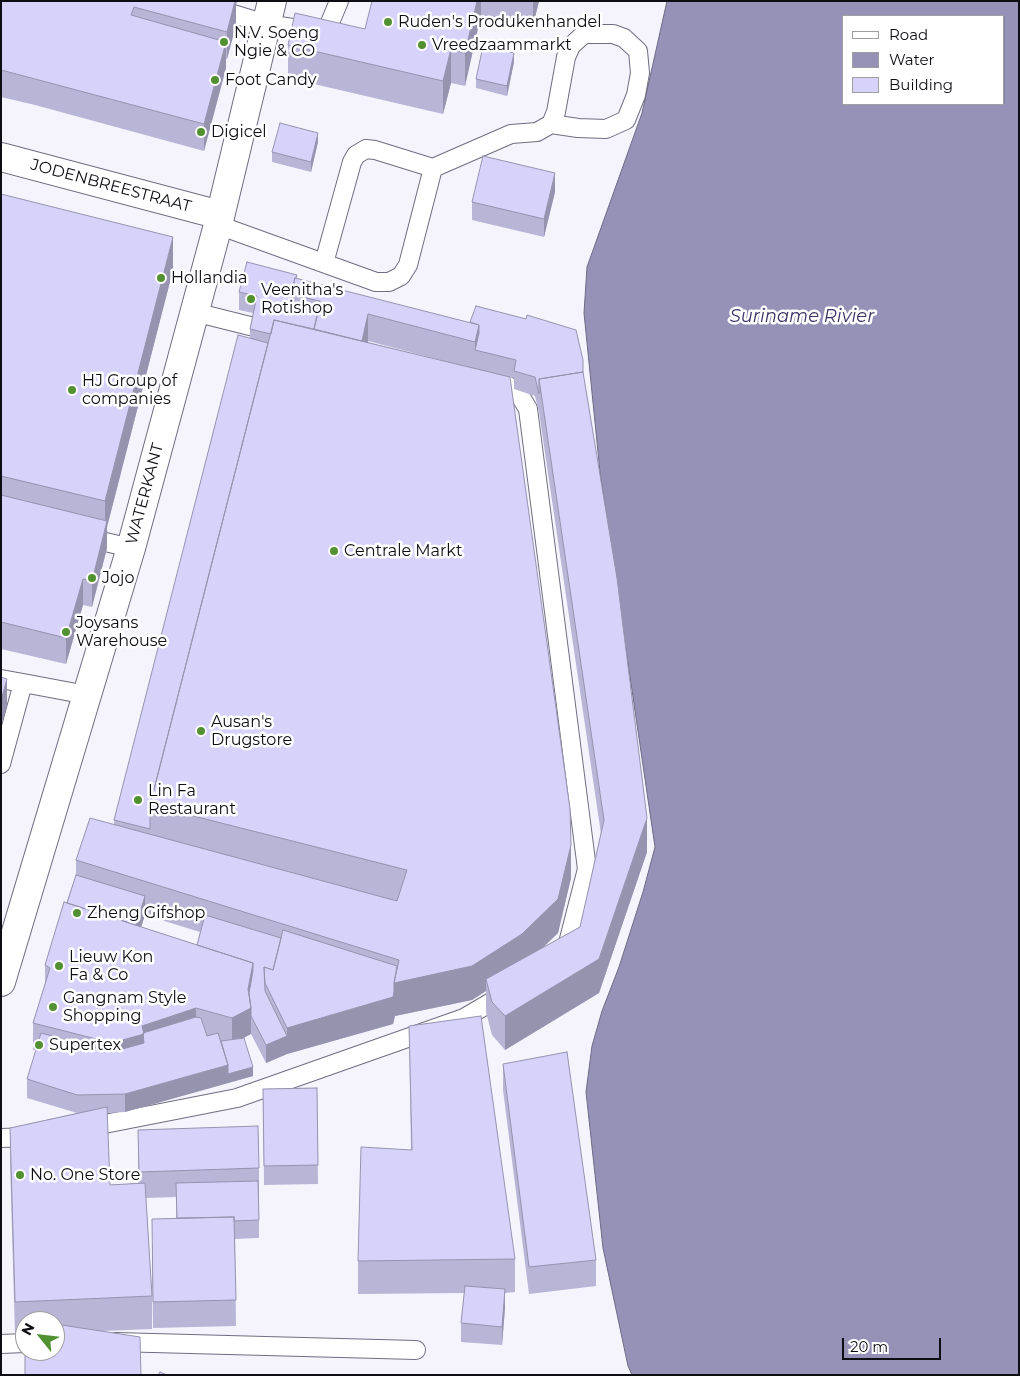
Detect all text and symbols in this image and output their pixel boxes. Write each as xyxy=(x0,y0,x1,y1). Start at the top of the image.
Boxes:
place label: Ruden's Produkenhandel xyxy=(398,12,601,32)
legend xyxy=(842,15,1005,105)
marker: Ruden's Produkenhandel xyxy=(382,16,394,28)
place label: N.V. Soeng Ngie & CO xyxy=(234,23,319,61)
text: Road xyxy=(889,25,928,44)
place label: Vreedzaammarkt xyxy=(432,35,572,55)
marker: N.V. Soeng Ngie & CO xyxy=(218,36,230,48)
marker: Vreedzaammarkt xyxy=(416,39,428,51)
text: Water xyxy=(889,50,935,69)
place label: Foot Candy xyxy=(225,70,317,90)
marker: Foot Candy xyxy=(209,74,221,86)
text: Building xyxy=(889,75,953,94)
place label: Digicel xyxy=(211,122,267,142)
marker: Digicel xyxy=(195,126,207,138)
street label: JODENBREESTRAAT xyxy=(29,155,193,217)
place label: Hollandia xyxy=(171,268,247,288)
marker: Hollandia xyxy=(155,272,167,284)
place label: Veenitha's Rotishop xyxy=(261,280,343,318)
marker: Veenitha's Rotishop xyxy=(245,293,257,305)
water label: Suriname Rivier xyxy=(730,306,874,328)
place label: HJ Group of companies xyxy=(82,371,177,409)
marker: HJ Group of companies xyxy=(66,384,78,396)
street label: WATERKANT xyxy=(122,441,168,547)
place label: Centrale Markt xyxy=(344,541,462,561)
marker: Centrale Markt xyxy=(328,545,340,557)
place label: Jojo xyxy=(102,568,134,588)
marker: Jojo xyxy=(86,572,98,584)
place label: Joysans Warehouse xyxy=(76,613,167,651)
marker: Joysans Warehouse xyxy=(60,626,72,638)
place label: Ausan's Drugstore xyxy=(211,712,292,750)
marker: Ausan's Drugstore xyxy=(195,725,207,737)
place label: Lin Fa Restaurant xyxy=(148,781,236,819)
marker: Lin Fa Restaurant xyxy=(132,794,144,806)
place label: Zheng Gifshop xyxy=(87,903,205,923)
marker: Zheng Gifshop xyxy=(71,907,83,919)
place label: Lieuw Kon Fa & Co xyxy=(69,947,153,985)
marker: Lieuw Kon Fa & Co xyxy=(53,960,65,972)
place label: Gangnam Style Shopping xyxy=(63,988,186,1026)
marker: Gangnam Style Shopping xyxy=(47,1001,59,1013)
place label: Supertex xyxy=(49,1035,121,1055)
marker: Supertex xyxy=(33,1039,45,1051)
place label: No. One Store xyxy=(30,1165,140,1185)
marker: No. One Store xyxy=(14,1169,26,1181)
north arrow xyxy=(15,1311,65,1361)
text: N xyxy=(17,1320,38,1339)
scale bar xyxy=(845,1328,944,1360)
text: 20 m xyxy=(850,1337,888,1356)

